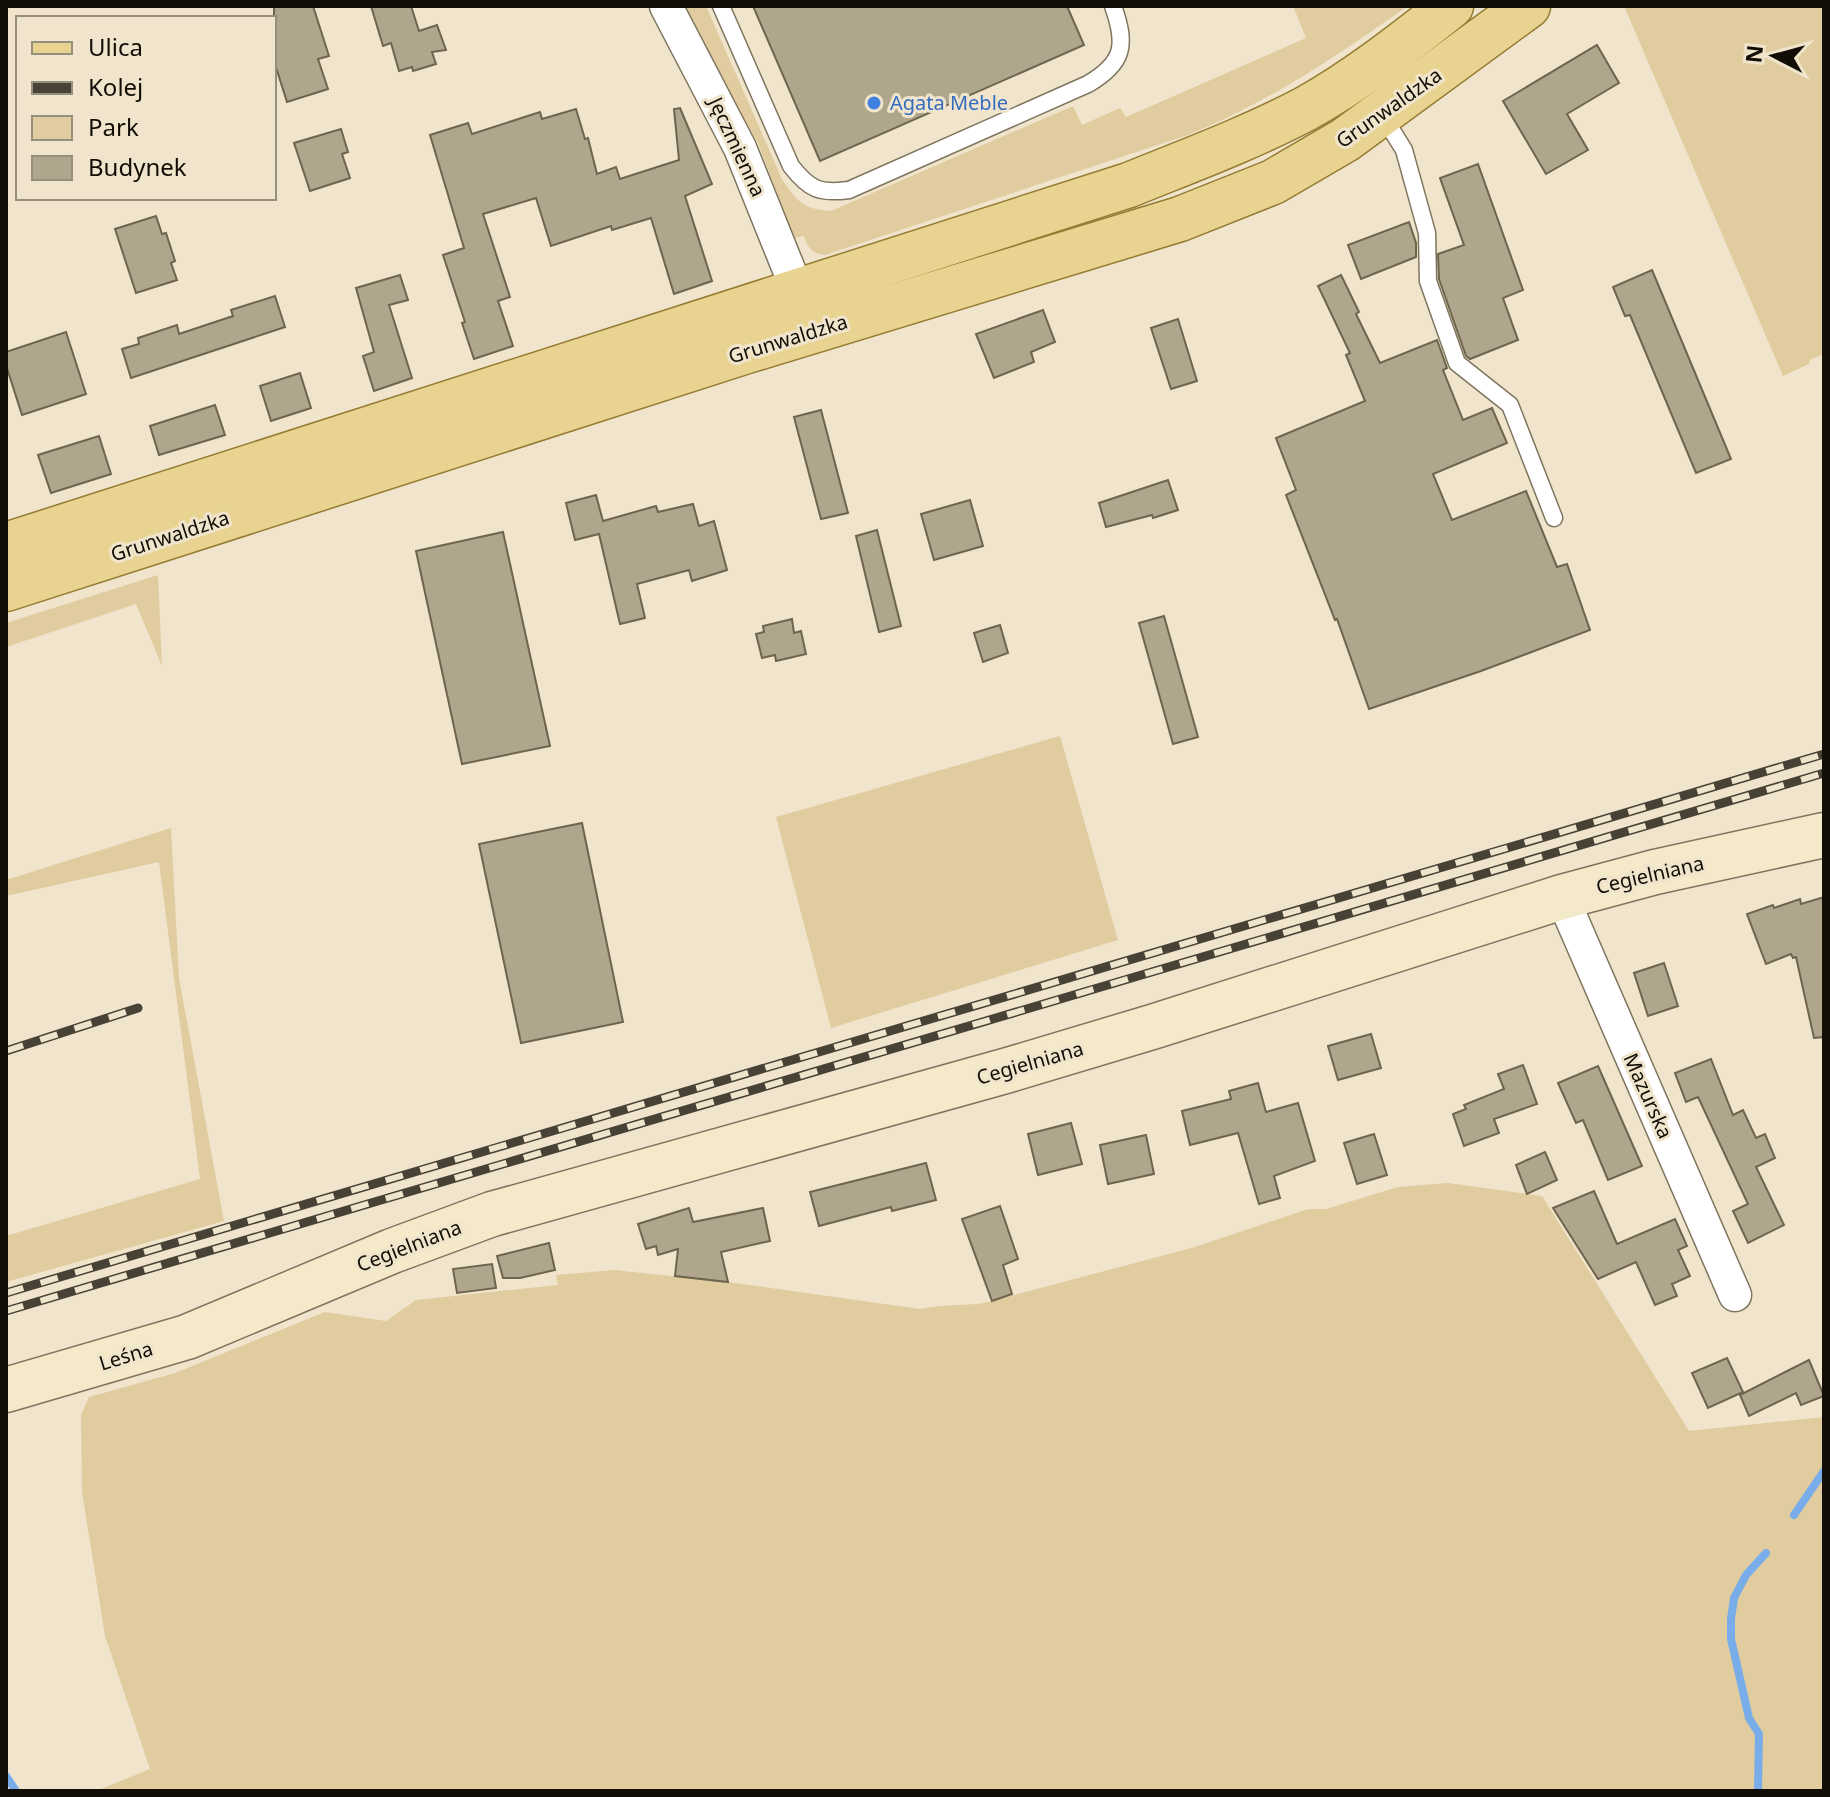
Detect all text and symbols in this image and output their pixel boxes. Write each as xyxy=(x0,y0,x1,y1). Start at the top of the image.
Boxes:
legend xyxy=(16,16,276,200)
north arrow xyxy=(1734,16,1814,96)
text: Ulica xyxy=(88,30,143,63)
text: N xyxy=(1737,43,1769,64)
street label: Grunwaldzka xyxy=(1330,61,1447,154)
text: Kolej xyxy=(88,70,143,103)
place label: Agata Meble xyxy=(890,89,1008,116)
street label: Jęczmienna xyxy=(702,91,772,201)
marker: Agata Meble xyxy=(865,94,883,112)
text: Park xyxy=(88,110,139,143)
text: Budynek xyxy=(88,150,187,183)
street label: Grunwaldzka xyxy=(725,308,851,369)
street label: Grunwaldzka xyxy=(107,504,233,567)
street label: Cegielniana xyxy=(1593,849,1707,900)
street label: Cegielniana xyxy=(973,1034,1087,1091)
street label: Mazurska xyxy=(1618,1049,1679,1143)
street label: Cegielniana xyxy=(353,1213,465,1278)
street label: Leśna xyxy=(96,1335,156,1376)

